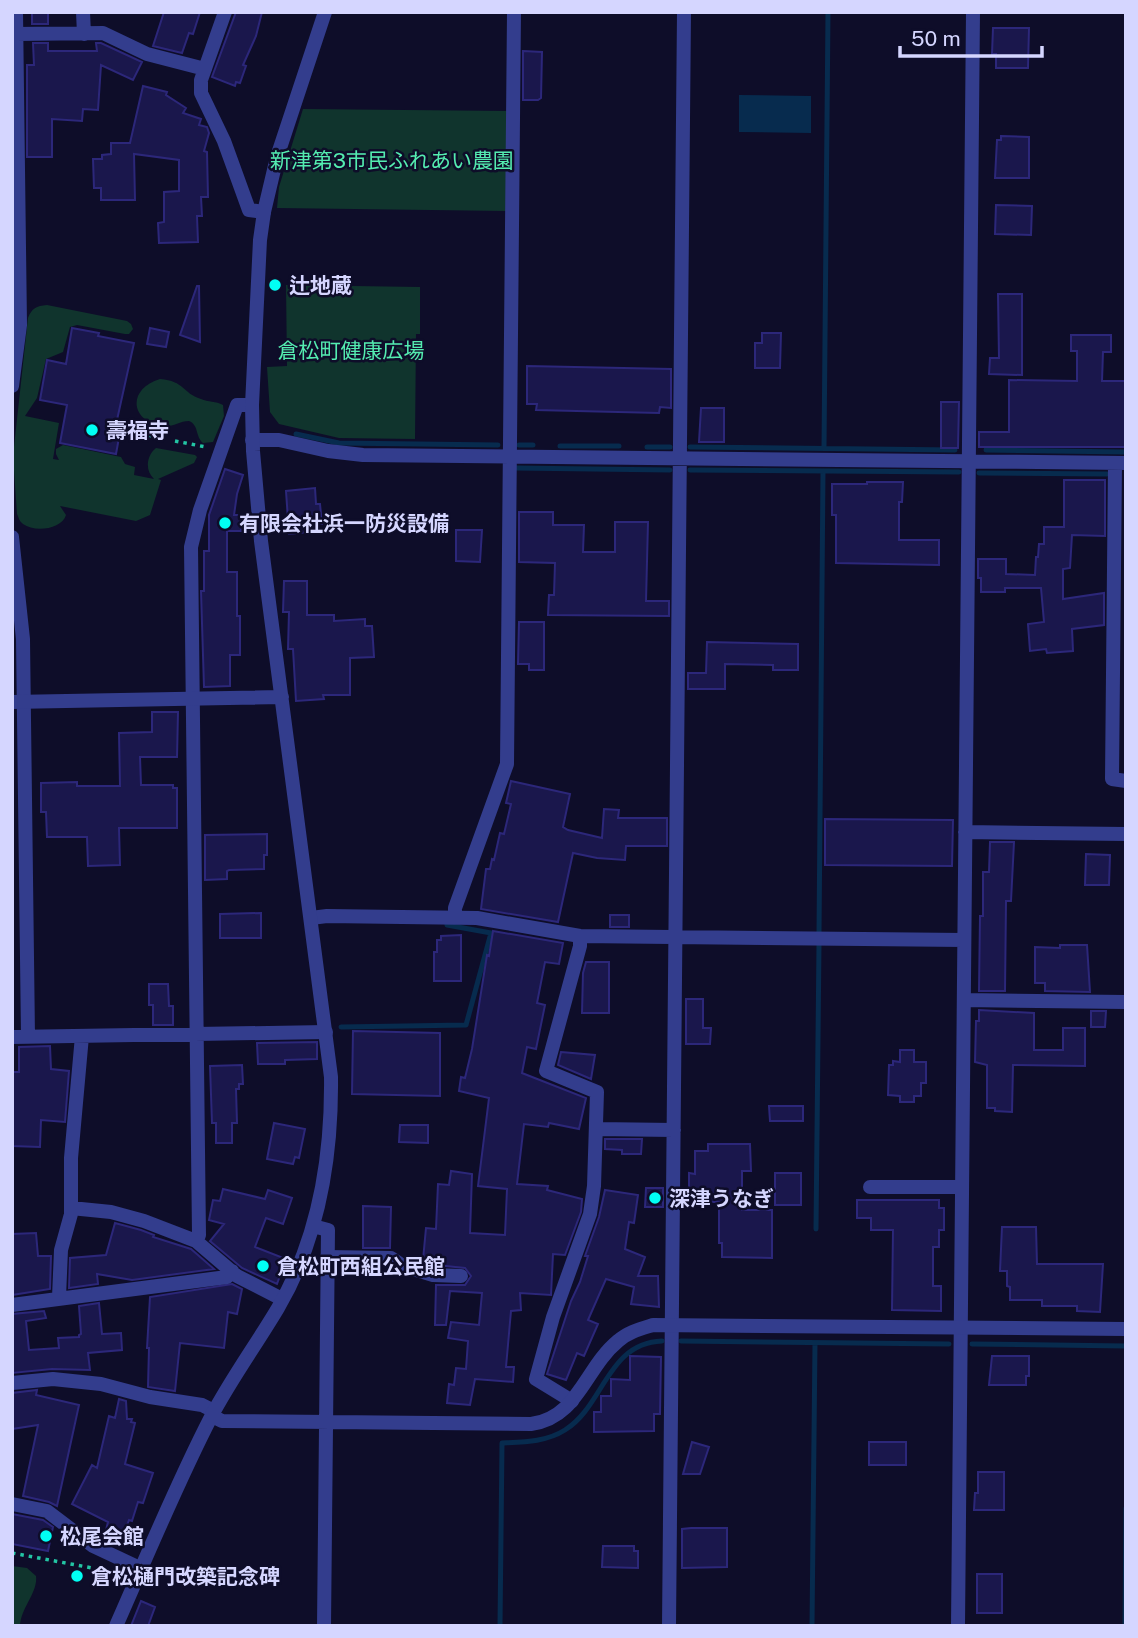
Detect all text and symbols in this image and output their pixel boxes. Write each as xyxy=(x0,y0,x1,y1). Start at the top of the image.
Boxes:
scale bar xyxy=(900,14,1042,58)
text: 50 m xyxy=(911,26,961,51)
park label: 新津第3市民ふれあい農園 xyxy=(270,148,514,173)
place label: 辻地蔵 xyxy=(289,273,352,298)
marker: 辻地蔵 xyxy=(267,277,283,293)
park label: 倉松町健康広場 xyxy=(278,338,425,363)
place label: 壽福寺 xyxy=(106,418,169,443)
marker: 壽福寺 xyxy=(84,422,100,438)
place label: 有限会社浜一防災設備 xyxy=(239,511,449,536)
marker: 有限会社浜一防災設備 xyxy=(217,515,233,531)
place label: 深津うなぎ xyxy=(669,1186,774,1211)
marker: 深津うなぎ xyxy=(647,1190,663,1206)
place label: 倉松町西組公民館 xyxy=(277,1254,445,1279)
marker: 倉松町西組公民館 xyxy=(255,1258,271,1274)
place label: 松尾会館 xyxy=(60,1524,144,1549)
marker: 松尾会館 xyxy=(38,1528,54,1544)
place label: 倉松樋門改築記念碑 xyxy=(91,1564,280,1589)
marker: 倉松樋門改築記念碑 xyxy=(69,1568,85,1584)

